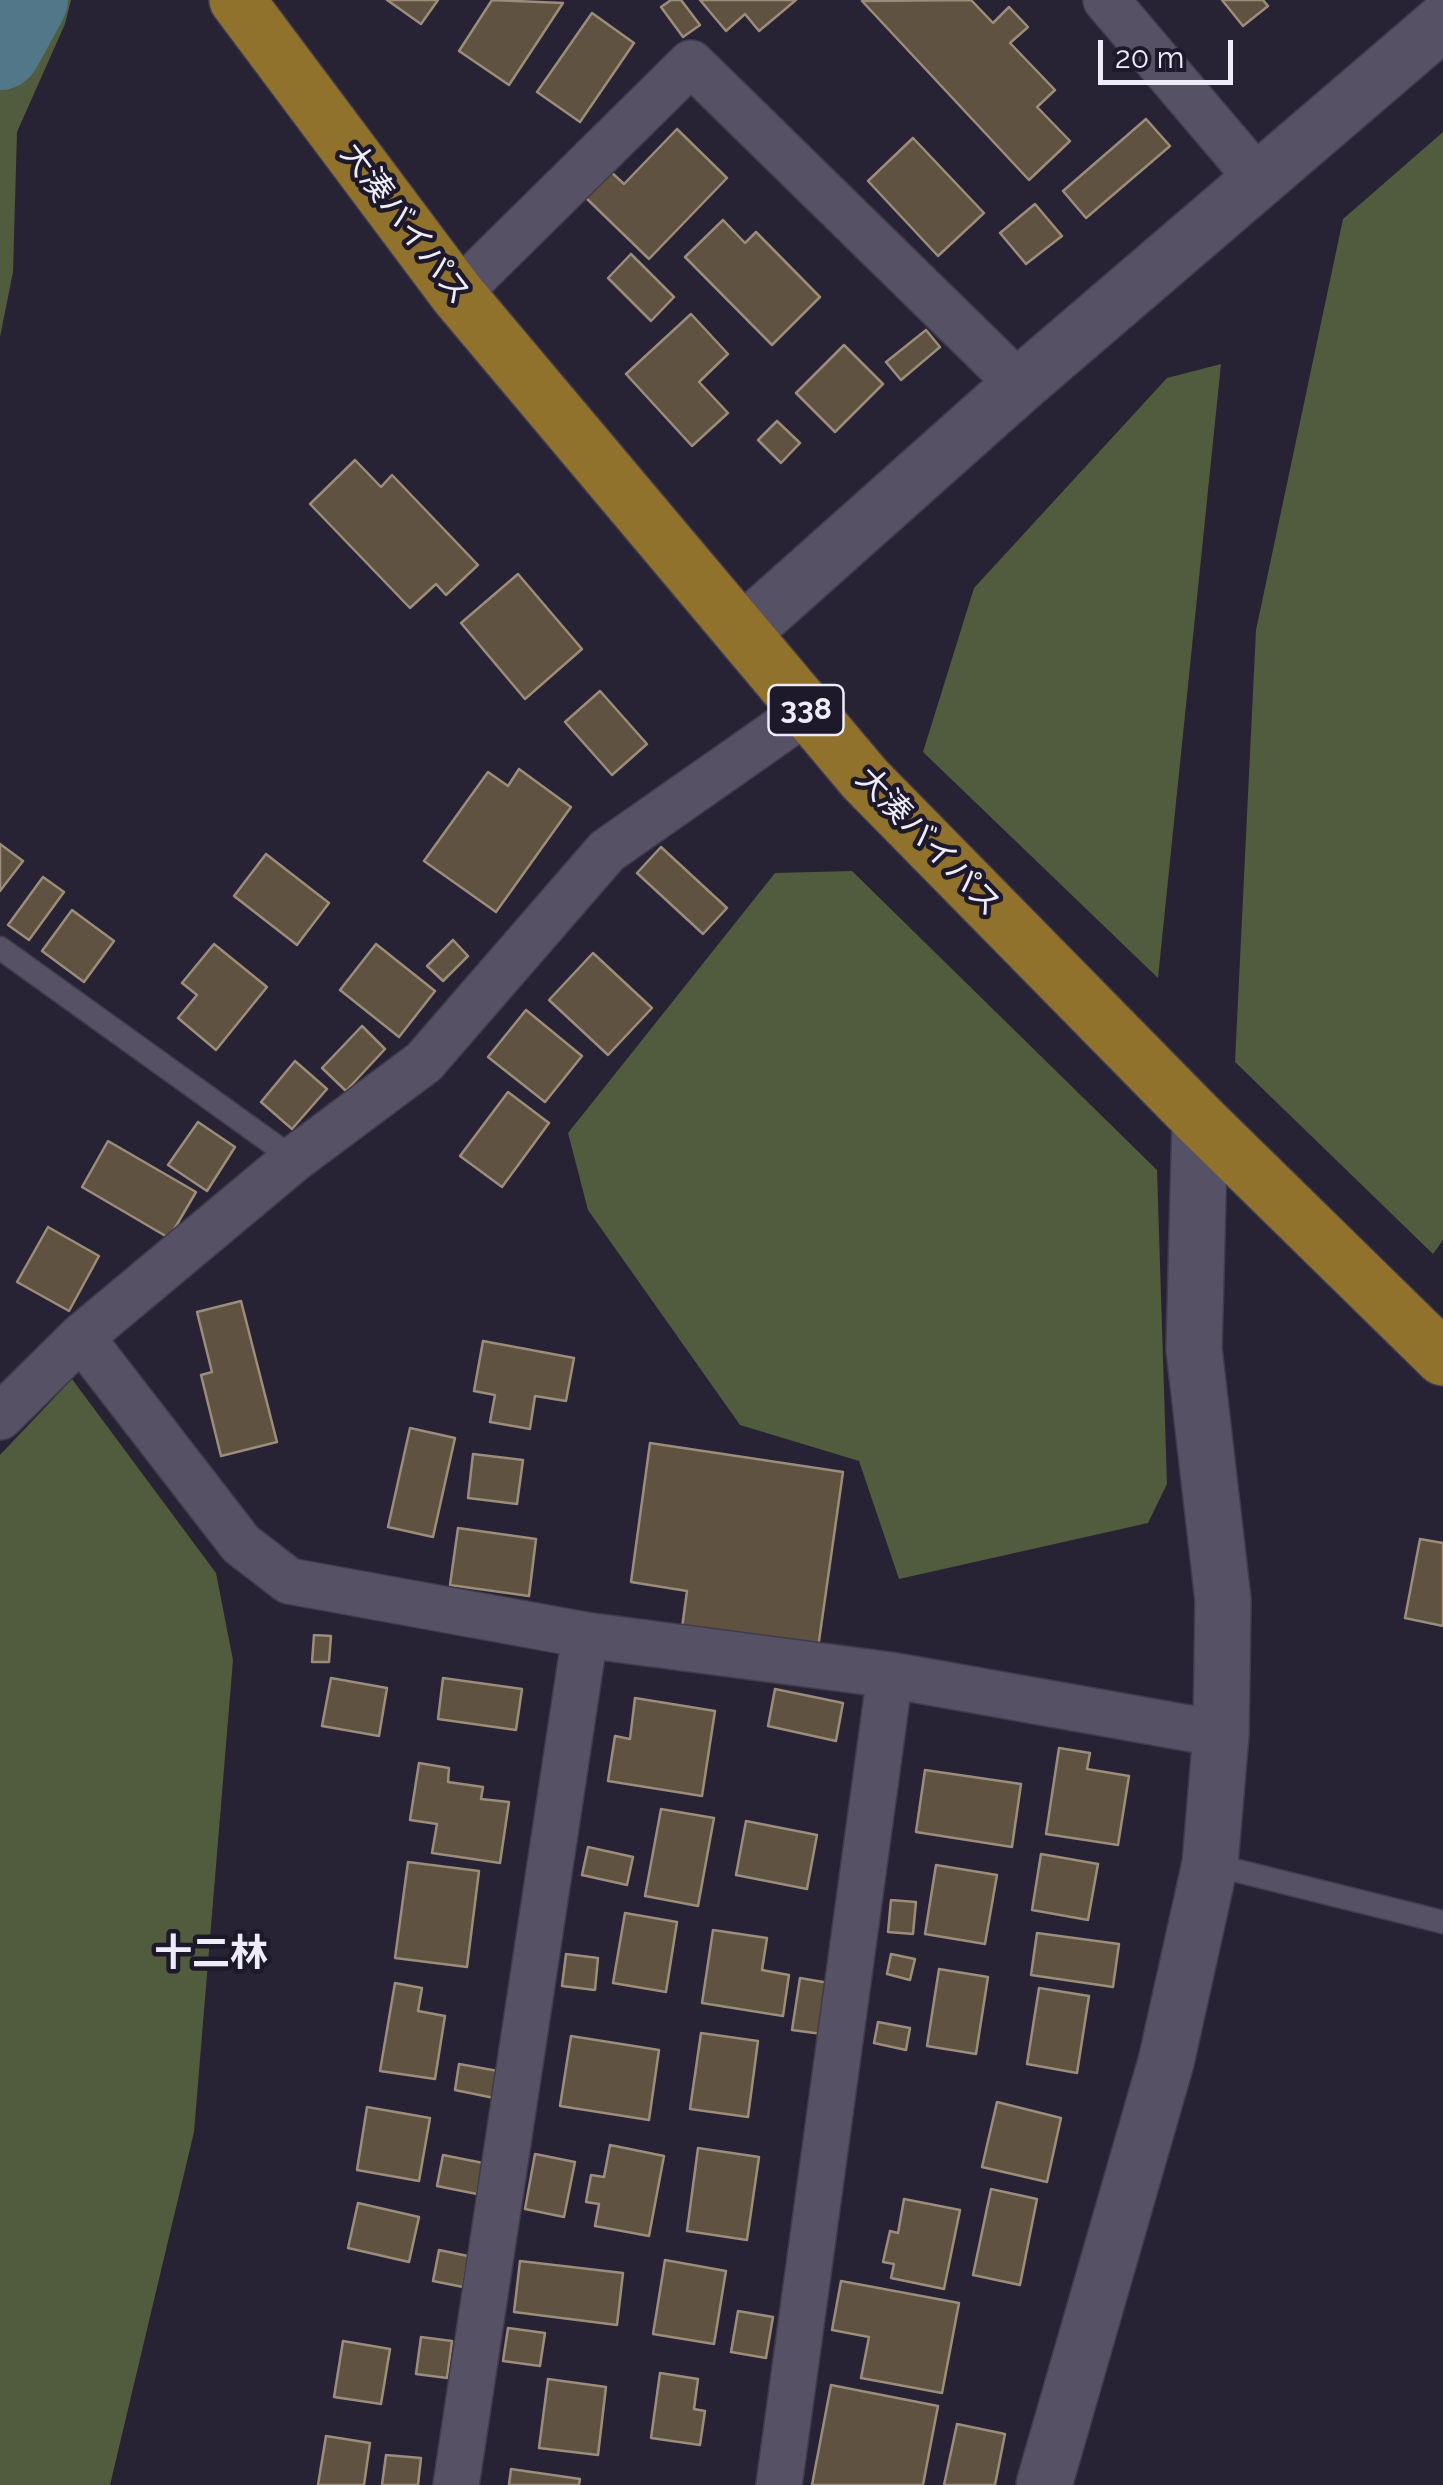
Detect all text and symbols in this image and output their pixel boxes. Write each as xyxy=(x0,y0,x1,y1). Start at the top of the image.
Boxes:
scale bar xyxy=(1103,20,1238,82)
text: 20 m xyxy=(1115,40,1184,75)
street label: 大湊バイパス xyxy=(332,136,478,312)
road number: 338 xyxy=(768,685,844,735)
street label: 大湊バイパス xyxy=(848,760,1008,924)
district label: 十二林 xyxy=(154,1932,268,1978)

